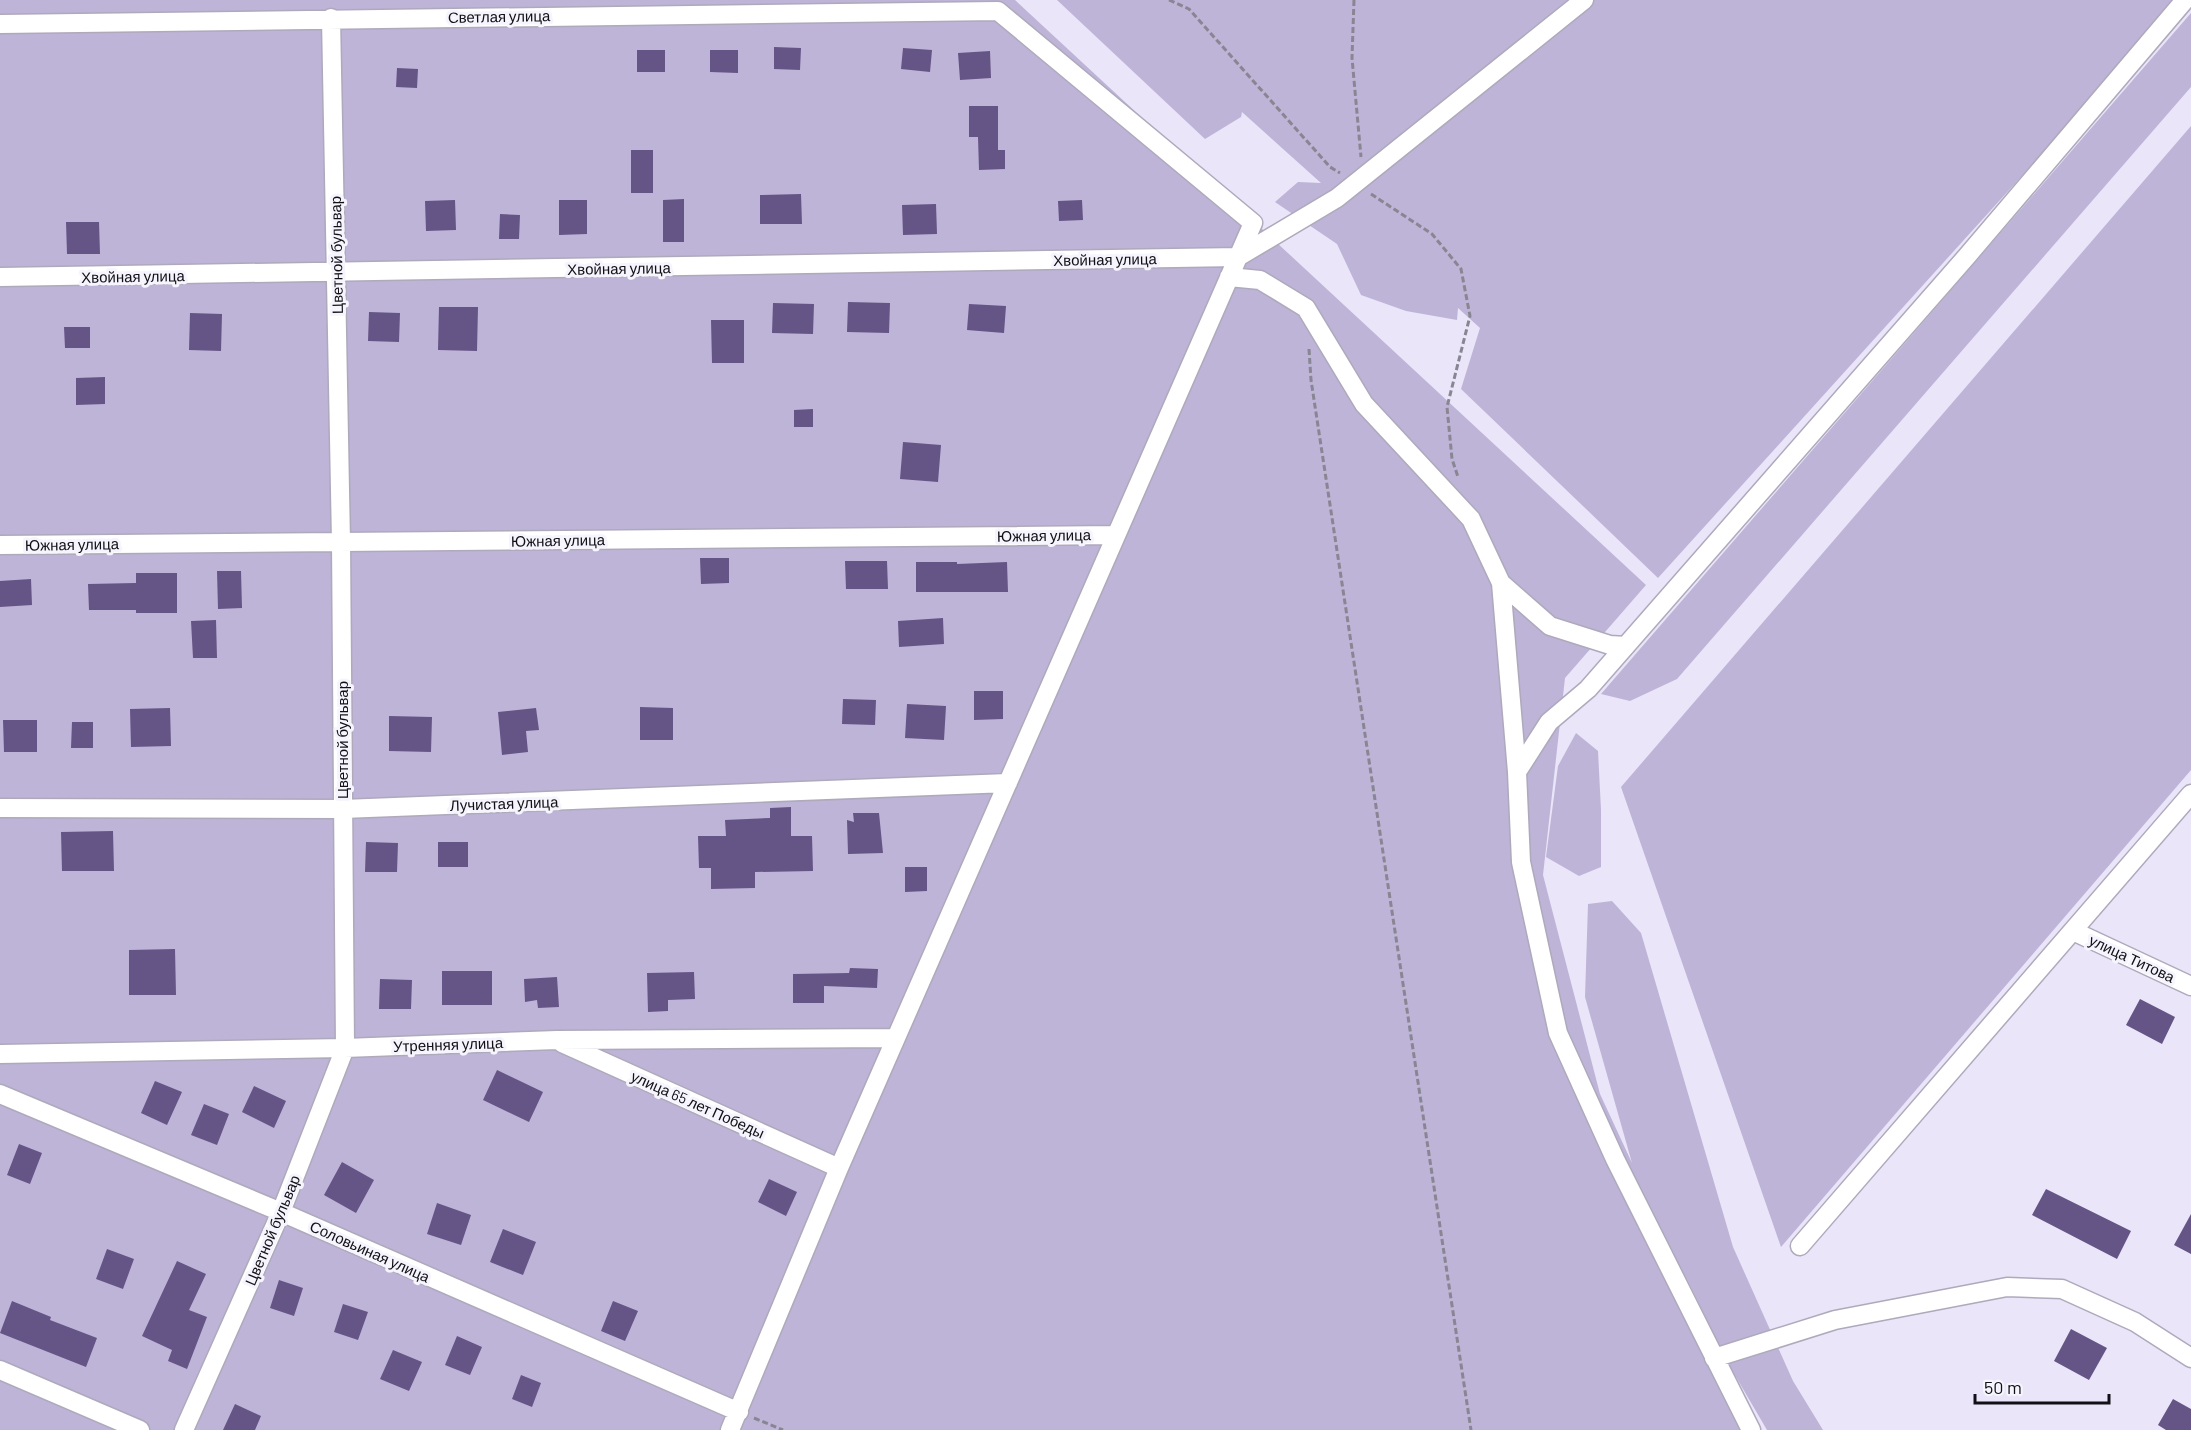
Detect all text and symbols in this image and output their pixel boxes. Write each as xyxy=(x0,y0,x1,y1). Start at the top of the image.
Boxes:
street label: Светлая улица xyxy=(448,6,551,26)
street label: Цветной бульвар xyxy=(326,196,346,314)
street label: Хвойная улица xyxy=(1053,249,1158,269)
street label: Хвойная улица xyxy=(567,258,672,278)
street label: Хвойная улица xyxy=(81,266,186,286)
street label: Южная улица xyxy=(997,525,1092,545)
street label: Южная улица xyxy=(511,530,606,550)
street label: Южная улица xyxy=(25,534,120,554)
street label: Цветной бульвар xyxy=(333,681,351,799)
street label: Лучистая улица xyxy=(449,792,559,814)
street label: улица Титова xyxy=(2086,930,2178,986)
street label: Утренняя улица xyxy=(393,1033,504,1055)
street label: улица 65 лет Победы xyxy=(628,1066,768,1142)
street label: Цветной бульвар xyxy=(241,1172,303,1288)
street label: Соловьиная улица xyxy=(307,1216,433,1286)
scale bar xyxy=(1975,1367,2108,1405)
text: 50 m xyxy=(1984,1376,2022,1398)

